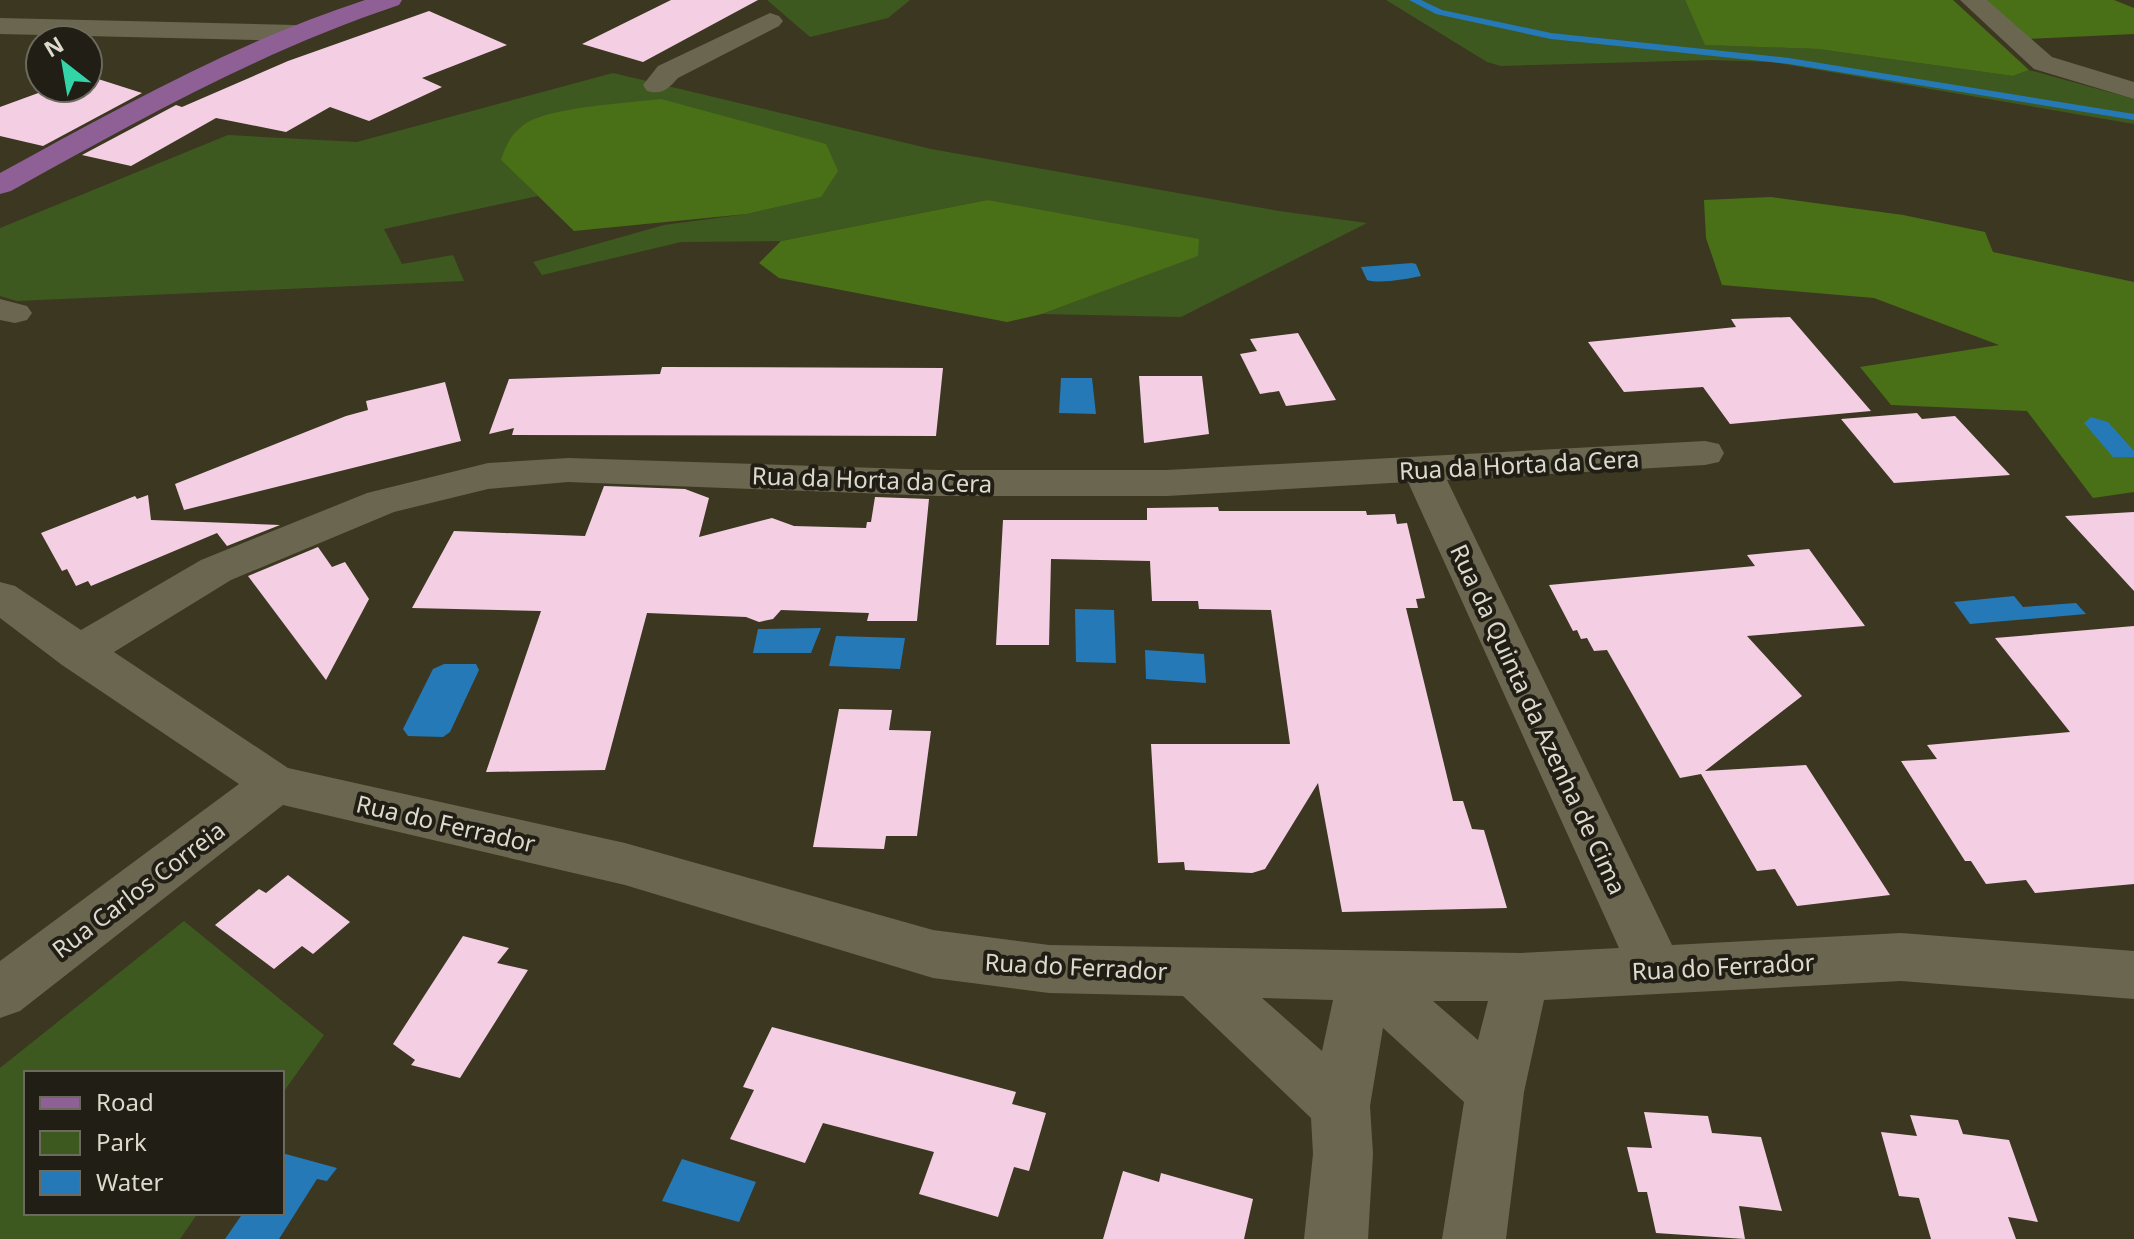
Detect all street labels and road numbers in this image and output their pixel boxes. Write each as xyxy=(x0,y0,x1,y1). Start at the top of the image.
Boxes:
street label: Rua da Horta da Cera xyxy=(1398,441,1640,487)
street label: Rua da Horta da Cera xyxy=(751,458,993,500)
street label: Rua da Quinta da Azenha de Cima xyxy=(1443,539,1635,899)
street label: Rua do Ferrador xyxy=(353,786,539,860)
street label: Rua Carlos Correia xyxy=(45,813,231,965)
street label: Rua do Ferrador xyxy=(984,945,1168,987)
street label: Rua do Ferrador xyxy=(1631,945,1815,987)

